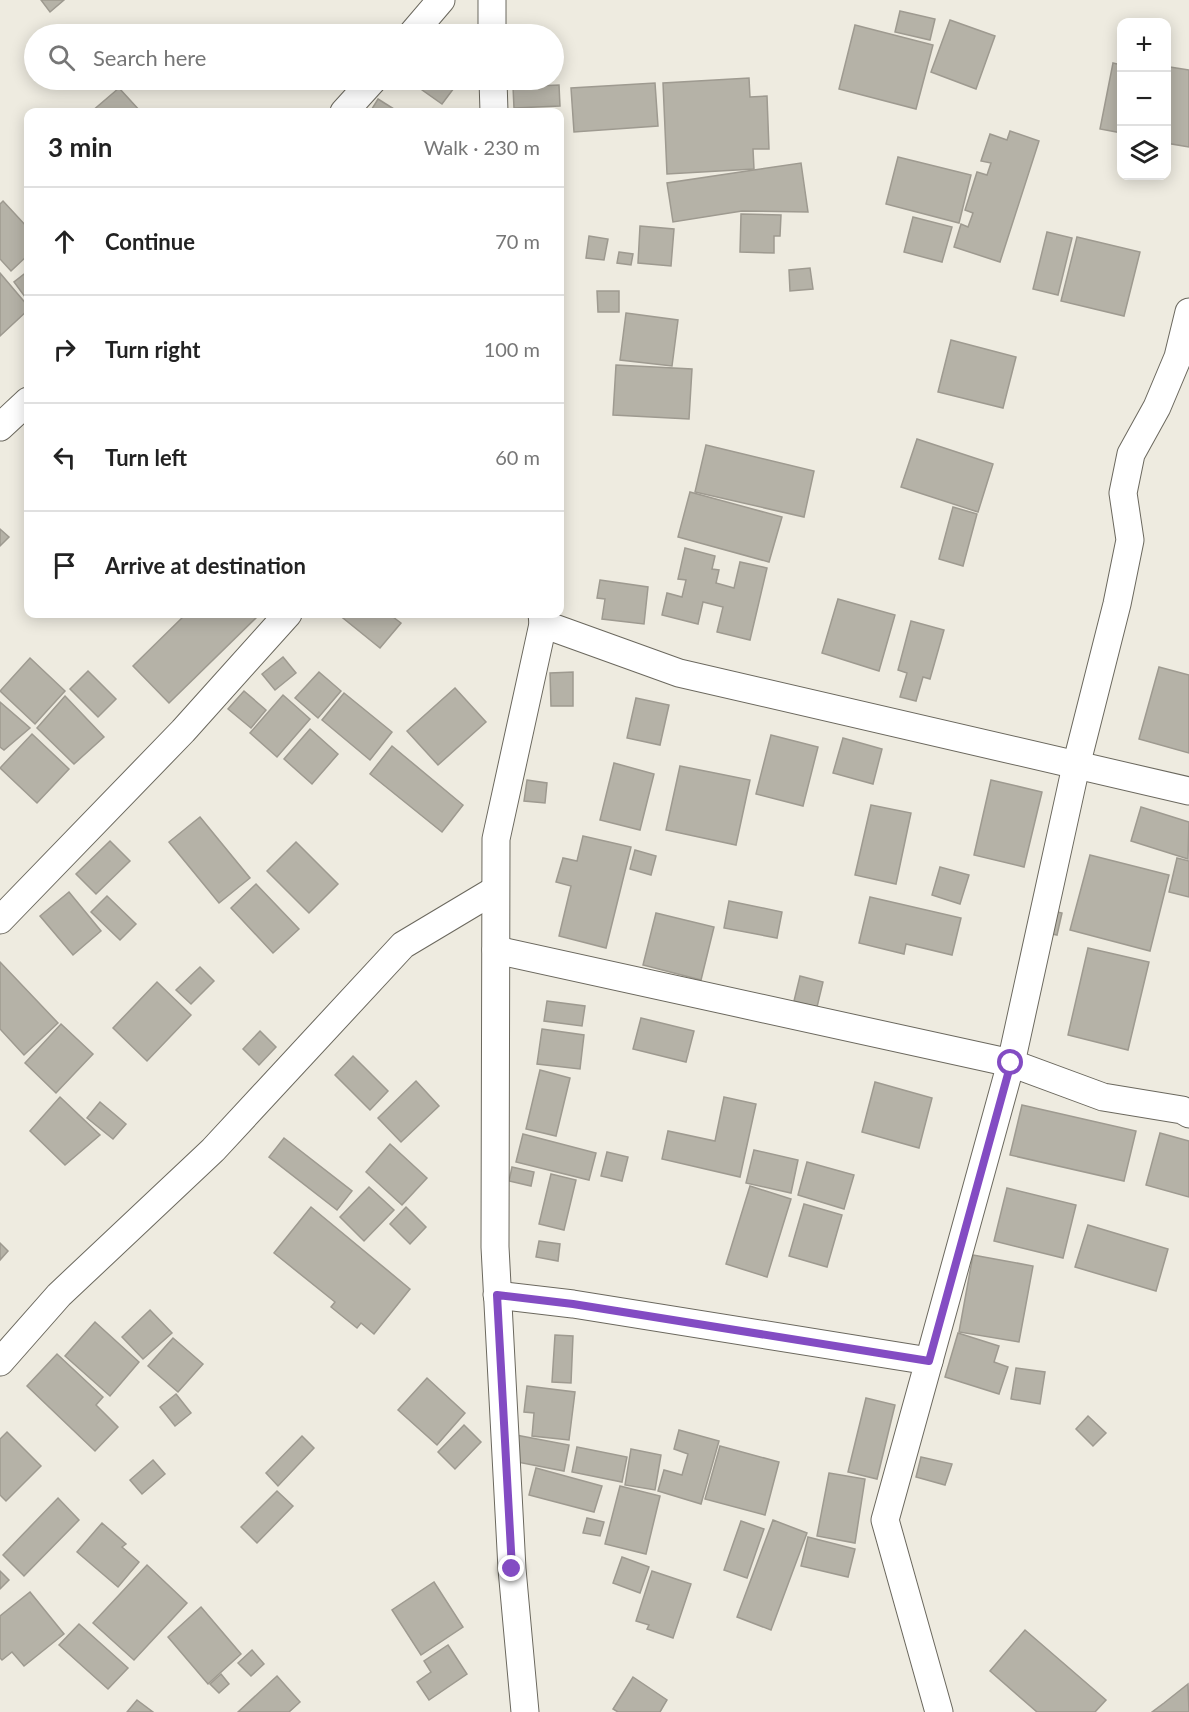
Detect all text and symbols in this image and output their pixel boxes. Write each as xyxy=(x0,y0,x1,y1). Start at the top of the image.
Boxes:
map controls xyxy=(1117,18,1171,180)
button: + xyxy=(1117,18,1171,72)
search box xyxy=(24,24,564,90)
icon: search xyxy=(45,41,78,74)
text: Search here xyxy=(93,44,206,71)
button: − xyxy=(1117,72,1171,126)
button: layers xyxy=(1117,126,1171,180)
text: 3 min xyxy=(48,131,112,163)
text: Walk · 230 m xyxy=(424,135,540,159)
icon: ahead xyxy=(48,225,81,258)
text: Continue xyxy=(105,228,195,255)
text: 70 m xyxy=(495,229,540,253)
icon: right xyxy=(48,333,81,366)
text: Turn right xyxy=(105,336,200,363)
text: 100 m xyxy=(484,337,540,361)
icon: left xyxy=(48,441,81,474)
text: Turn left xyxy=(105,444,187,471)
text: 60 m xyxy=(495,445,540,469)
icon: arrive xyxy=(48,549,81,582)
text: Arrive at destination xyxy=(105,552,306,579)
route start xyxy=(997,1049,1023,1075)
route end xyxy=(498,1555,524,1581)

